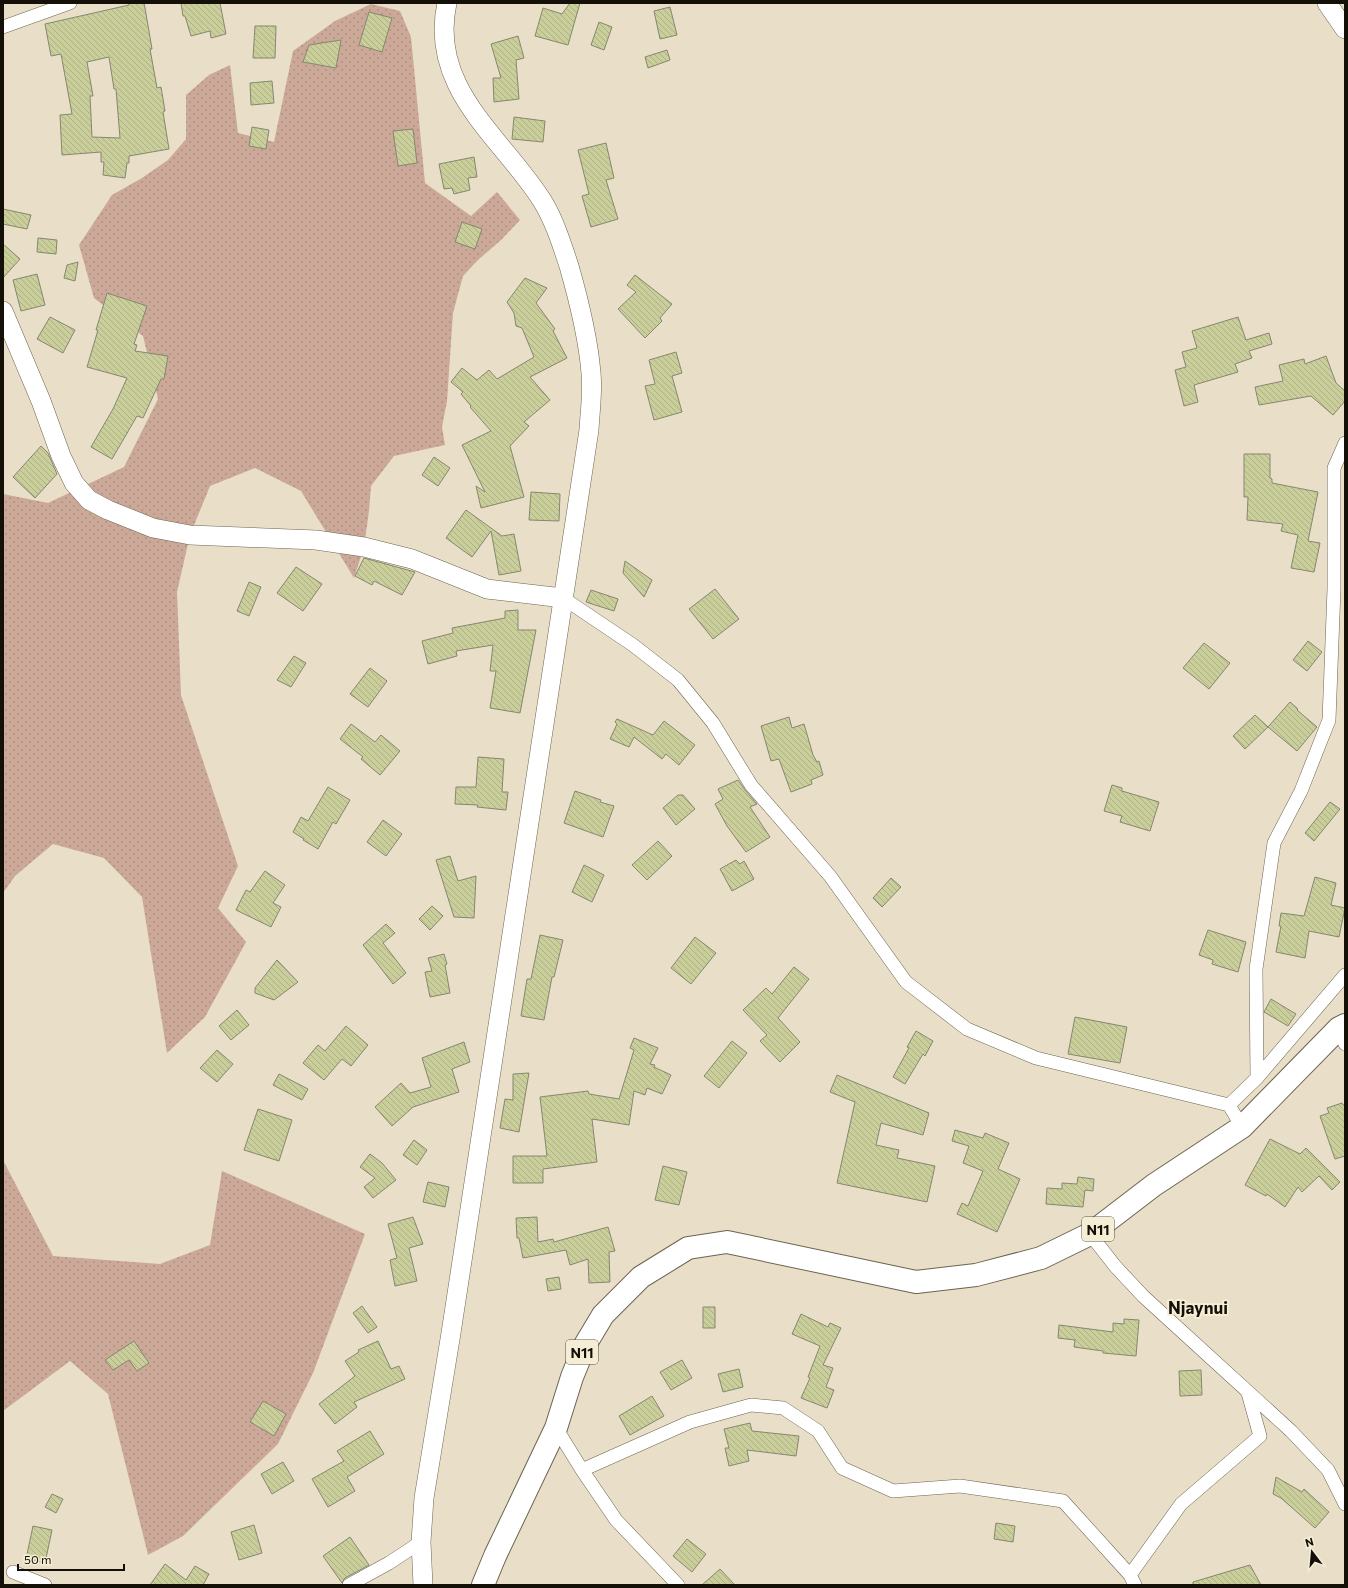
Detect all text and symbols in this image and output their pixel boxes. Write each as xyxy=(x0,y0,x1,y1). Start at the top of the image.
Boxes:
road number: N11 xyxy=(1082,1217,1114,1241)
district label: Njaynui xyxy=(1168,1297,1228,1318)
road number: N11 xyxy=(566,1340,598,1364)
north arrow xyxy=(1292,1532,1332,1572)
text: N xyxy=(1303,1535,1315,1549)
scale bar xyxy=(18,1546,124,1572)
text: 50 m xyxy=(24,1552,52,1566)

